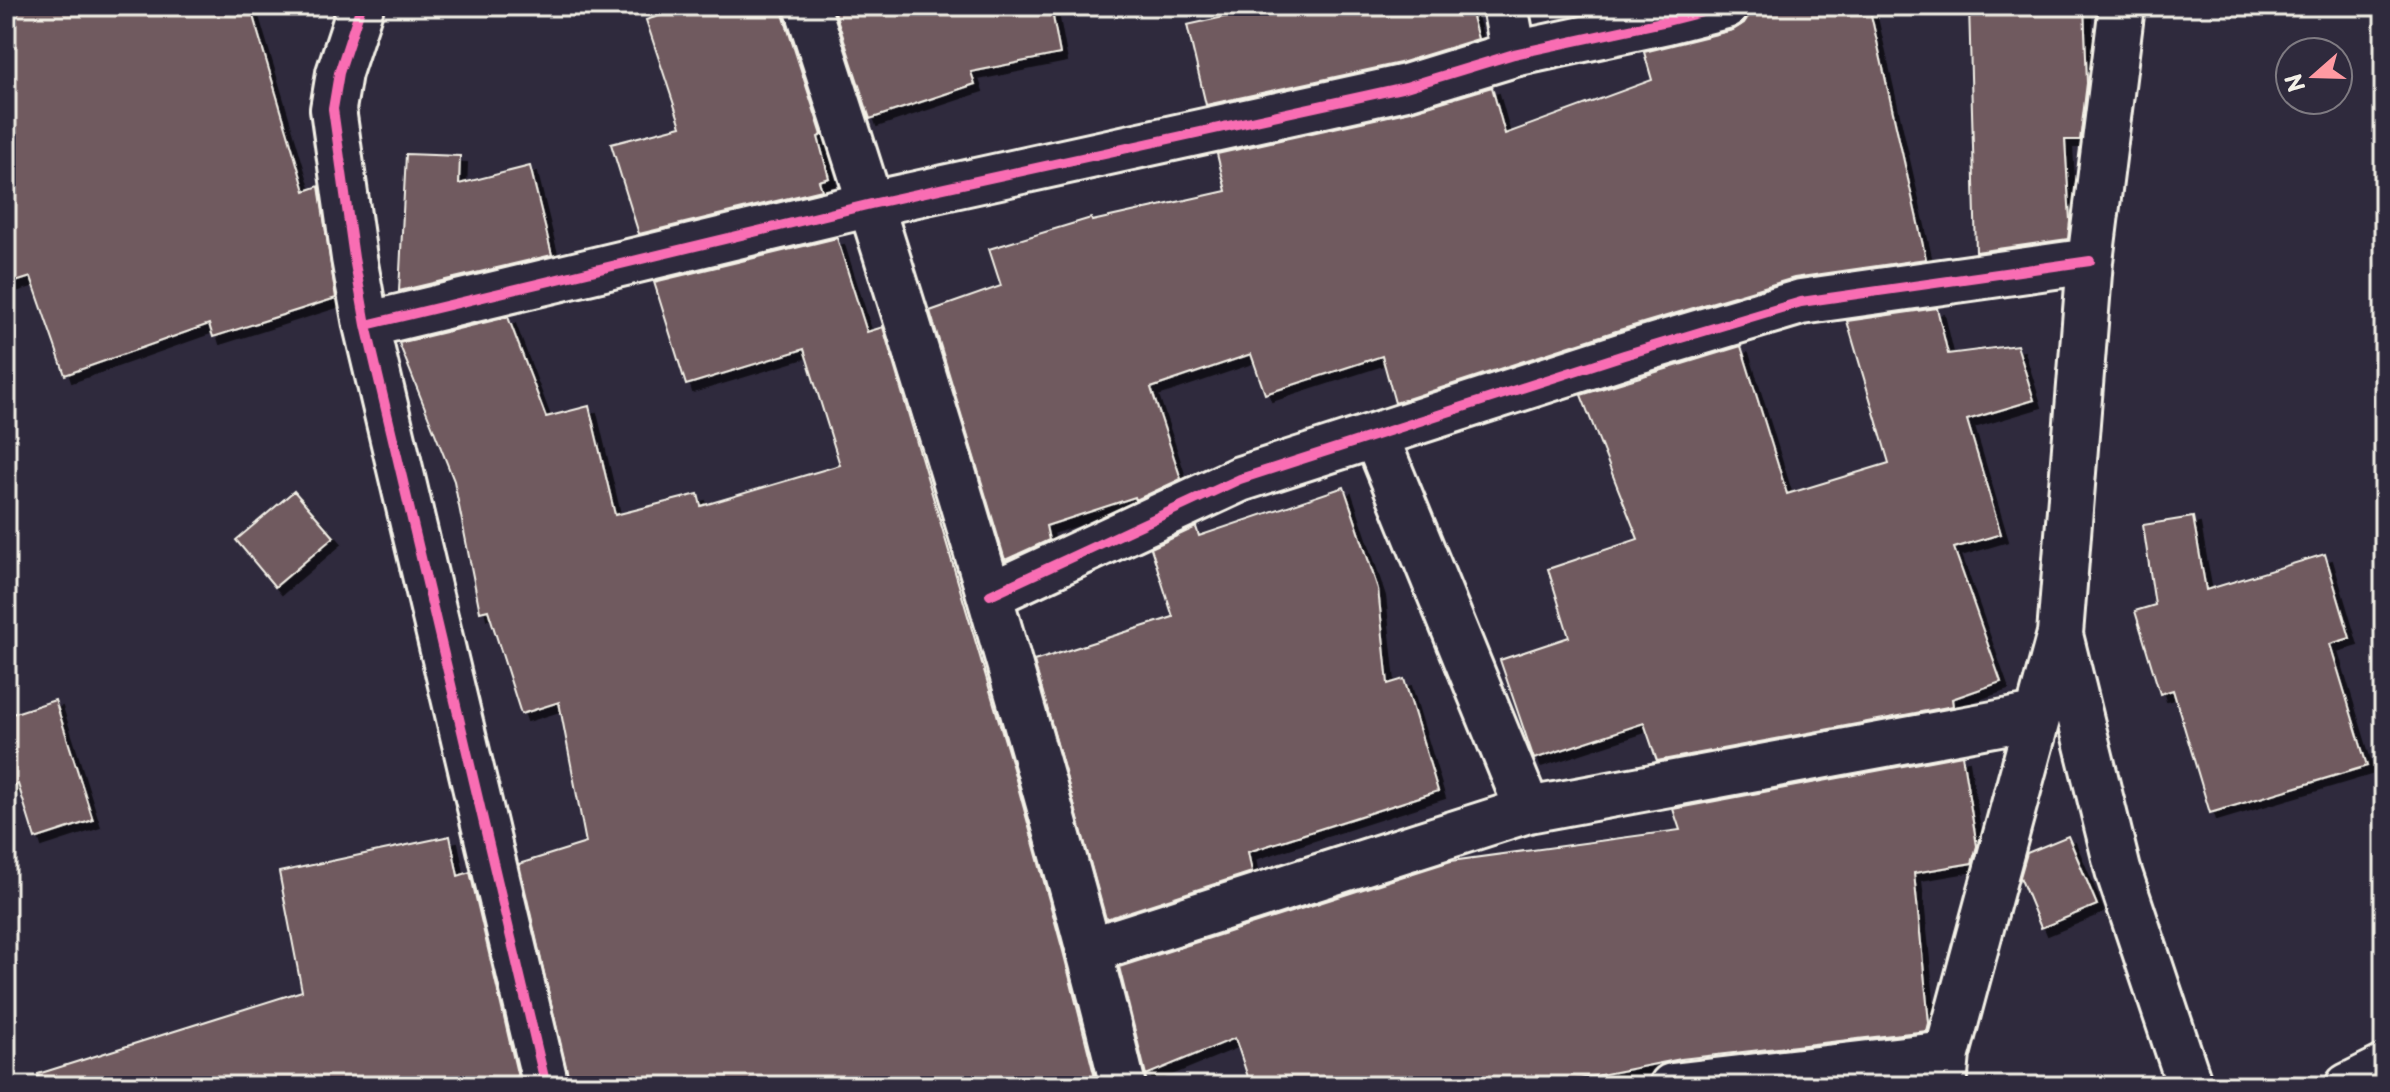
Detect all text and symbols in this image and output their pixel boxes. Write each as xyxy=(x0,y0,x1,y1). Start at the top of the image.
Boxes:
north arrow xyxy=(2274,36,2354,116)
text: N xyxy=(2275,70,2312,97)

